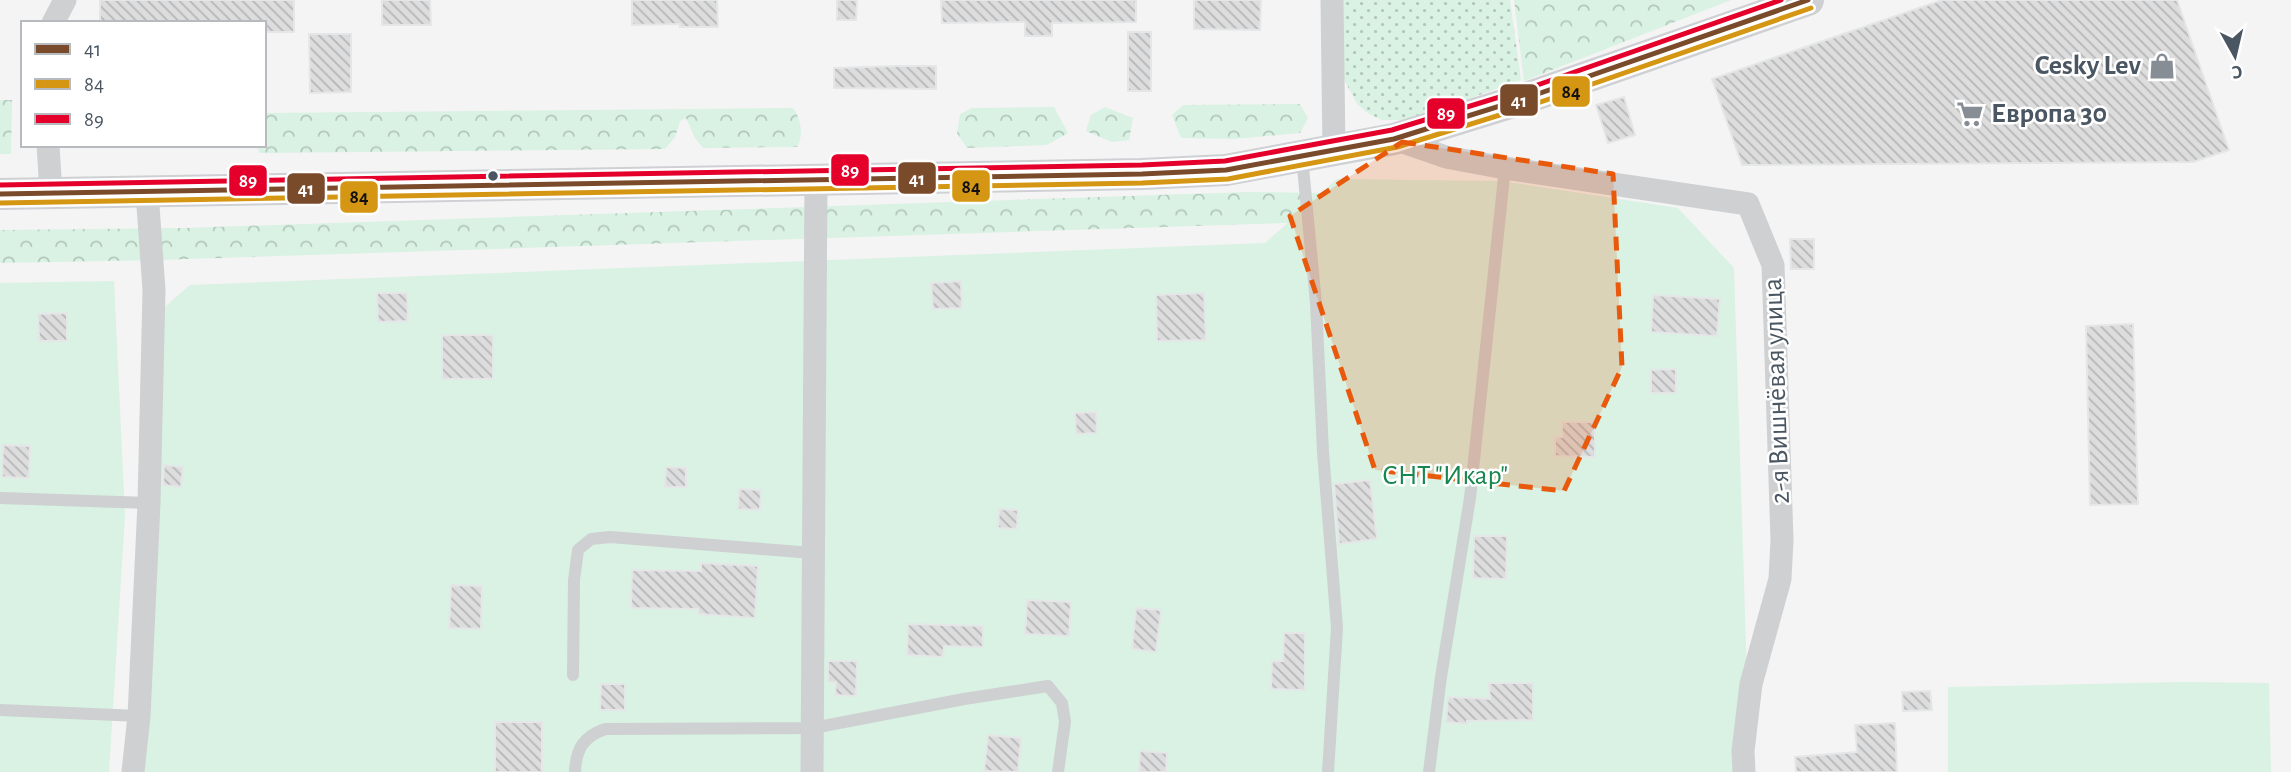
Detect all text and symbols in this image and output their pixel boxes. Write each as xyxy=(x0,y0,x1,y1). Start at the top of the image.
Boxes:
legend xyxy=(21,21,266,147)
north arrow xyxy=(2200,21,2270,91)
text: 41 xyxy=(84,39,101,60)
shop icon: Cesky Lev xyxy=(2147,51,2177,81)
place label: Cesky Lev xyxy=(2035,52,2142,80)
text: С xyxy=(2231,61,2244,81)
text: 84 xyxy=(84,74,104,95)
line badge: 84 xyxy=(1551,75,1591,108)
line badge: 41 xyxy=(1499,83,1539,117)
text: 84 xyxy=(1562,83,1581,102)
text: 41 xyxy=(1511,92,1527,111)
line badge: 89 xyxy=(1426,97,1466,130)
supermarket icon: Европа 30 xyxy=(1955,99,1985,129)
place label: Европа 30 xyxy=(1991,100,2107,128)
text: 89 xyxy=(1437,105,1455,124)
text: 89 xyxy=(84,109,104,130)
line badge: 89 xyxy=(830,153,870,187)
line badge: 41 xyxy=(897,161,937,195)
text: 89 xyxy=(841,162,859,181)
line badge: 89 xyxy=(228,164,268,197)
unlabelled marker xyxy=(486,169,500,183)
line badge: 84 xyxy=(951,169,991,203)
text: 41 xyxy=(909,170,925,189)
text: 89 xyxy=(239,172,257,191)
line badge: 41 xyxy=(286,172,326,205)
text: 84 xyxy=(962,178,981,197)
text: 41 xyxy=(298,180,314,199)
line badge: 84 xyxy=(339,180,379,214)
text: 84 xyxy=(350,188,369,207)
street label: 2-я Вишнёвая улица xyxy=(1759,277,1795,504)
park label: СНТ "Икар" xyxy=(1382,462,1508,490)

